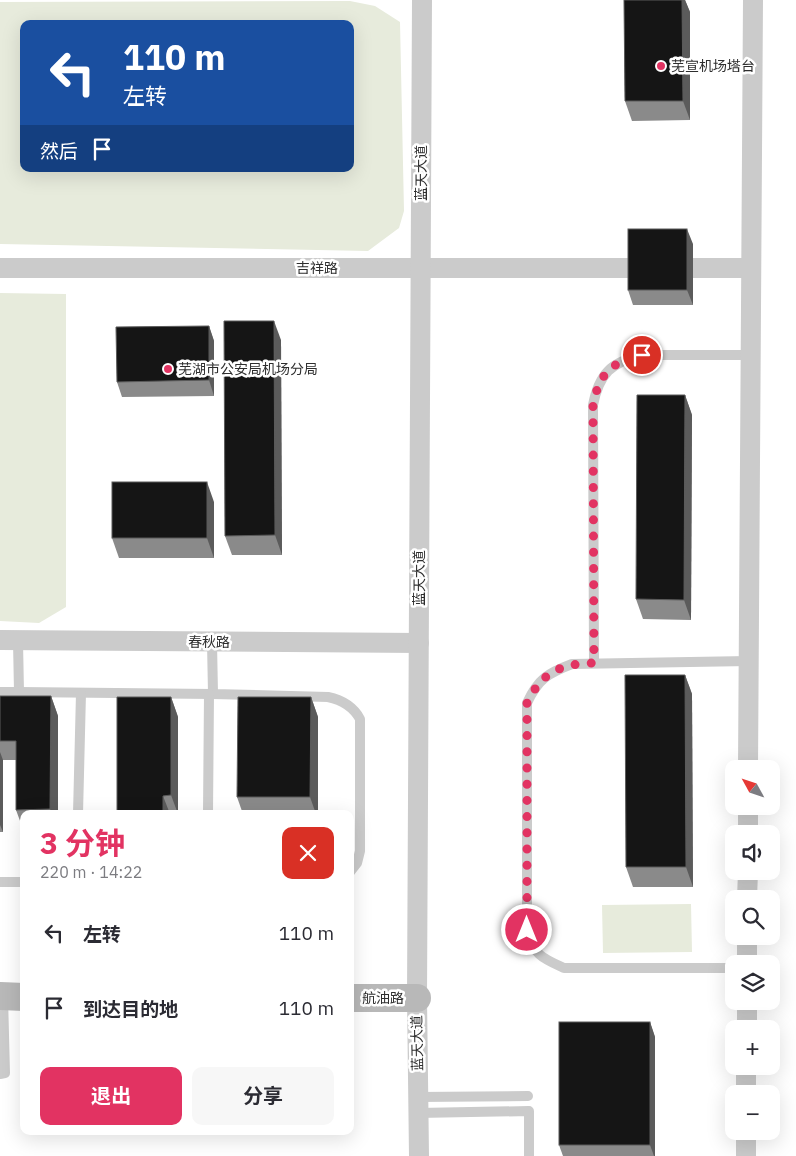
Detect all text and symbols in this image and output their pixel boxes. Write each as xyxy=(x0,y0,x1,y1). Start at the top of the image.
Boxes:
text: 110 m xyxy=(123,34,226,80)
icon: left xyxy=(40,40,105,105)
place label: 芜宣机场塔台 xyxy=(671,57,755,75)
marker: 芜宣机场塔台 xyxy=(655,60,667,72)
text: 左转 xyxy=(123,81,167,110)
icon: arrive xyxy=(88,135,116,163)
text: 然后 xyxy=(40,139,78,163)
street label: 蓝天大道 xyxy=(412,145,430,201)
street label: 吉祥路 xyxy=(296,259,338,277)
pin xyxy=(621,334,663,376)
icon: arrive xyxy=(628,341,656,369)
place label: 芜湖市公安局机场分局 xyxy=(178,360,318,378)
marker: 芜湖市公安局机场分局 xyxy=(162,363,174,375)
street label: 蓝天大道 xyxy=(410,550,428,606)
street label: 春秋路 xyxy=(188,633,230,651)
north arrow xyxy=(725,760,780,815)
map controls xyxy=(725,760,780,1140)
text: 3 分钟 xyxy=(40,823,125,862)
button: sound xyxy=(725,825,780,880)
button: close xyxy=(282,827,334,879)
text: 220 m · 14:22 xyxy=(40,862,142,882)
button: search xyxy=(725,890,780,945)
position arrow xyxy=(500,903,552,955)
icon: left xyxy=(40,919,68,947)
text: 110 m xyxy=(279,921,334,945)
text: 左转 xyxy=(83,922,121,946)
button: layers xyxy=(725,955,780,1010)
street label: 航油路 xyxy=(362,989,404,1007)
icon: arrive xyxy=(40,994,68,1022)
text: 110 m xyxy=(279,996,334,1020)
text: 到达目的地 xyxy=(83,997,178,1021)
street label: 蓝天大道 xyxy=(408,1015,426,1071)
button: + xyxy=(725,1020,780,1075)
button: 退出 xyxy=(40,1067,182,1125)
button: 分享 xyxy=(192,1067,334,1125)
button: − xyxy=(725,1085,780,1140)

